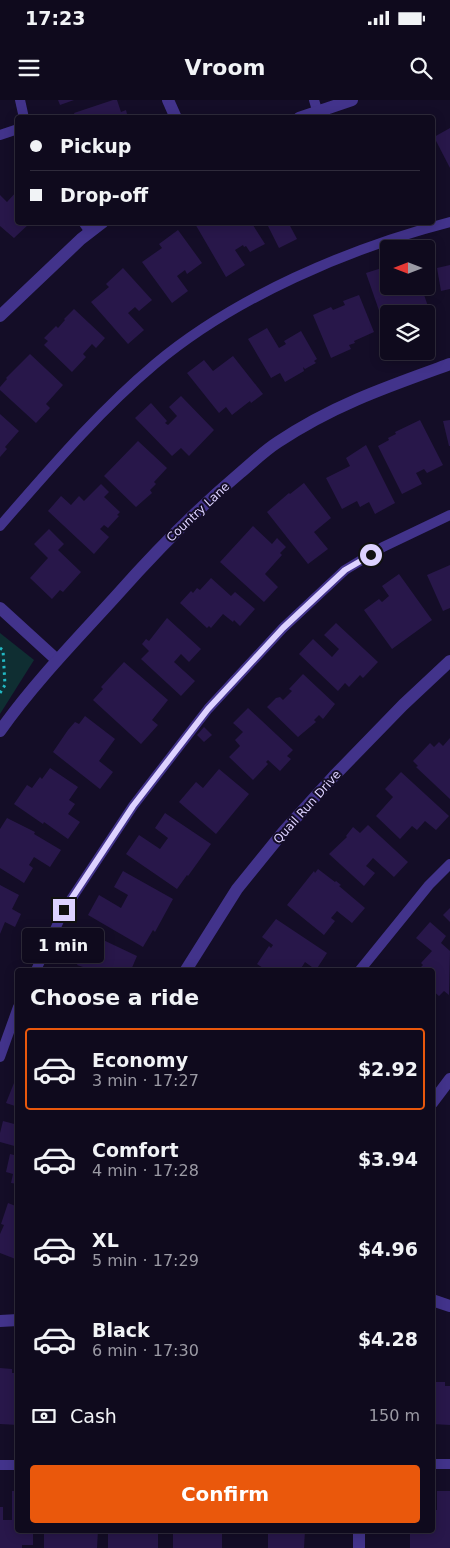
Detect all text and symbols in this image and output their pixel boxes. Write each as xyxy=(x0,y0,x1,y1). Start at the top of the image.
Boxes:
text: 17:23 xyxy=(25,7,85,29)
icon: menu xyxy=(15,54,43,82)
icon: search xyxy=(407,54,435,82)
text: Vroom xyxy=(184,55,266,80)
text: Pickup xyxy=(60,135,131,157)
text: Drop-off xyxy=(60,184,148,206)
north arrow xyxy=(380,240,435,295)
map controls xyxy=(380,240,435,360)
button: layers xyxy=(380,305,435,360)
street label: Country Lane xyxy=(164,479,232,545)
route start xyxy=(360,544,382,566)
street label: Quail Run Drive xyxy=(270,767,344,847)
route end xyxy=(53,899,75,921)
callout: 1 min xyxy=(23,928,105,962)
text: 1 min xyxy=(38,936,88,955)
text: Choose a ride xyxy=(30,985,199,1010)
icon: car xyxy=(32,1047,77,1092)
text: Economy xyxy=(92,1049,188,1071)
text: $2.92 xyxy=(358,1058,418,1080)
text: 3 min · 17:27 xyxy=(92,1071,199,1090)
icon: car xyxy=(32,1137,77,1182)
text: Comfort xyxy=(92,1139,179,1161)
text: $3.94 xyxy=(358,1148,418,1170)
text: 4 min · 17:28 xyxy=(92,1161,199,1180)
icon: car xyxy=(32,1227,77,1272)
text: XL xyxy=(92,1229,119,1251)
text: $4.96 xyxy=(358,1238,418,1260)
text: 5 min · 17:29 xyxy=(92,1251,199,1270)
icon: car xyxy=(32,1317,77,1362)
text: Black xyxy=(92,1319,150,1341)
text: $4.28 xyxy=(358,1328,418,1350)
text: 6 min · 17:30 xyxy=(92,1341,199,1360)
icon: cash xyxy=(30,1402,58,1430)
text: Cash xyxy=(70,1405,117,1427)
text: 150 m xyxy=(369,1406,420,1425)
button: Confirm xyxy=(30,1465,420,1523)

